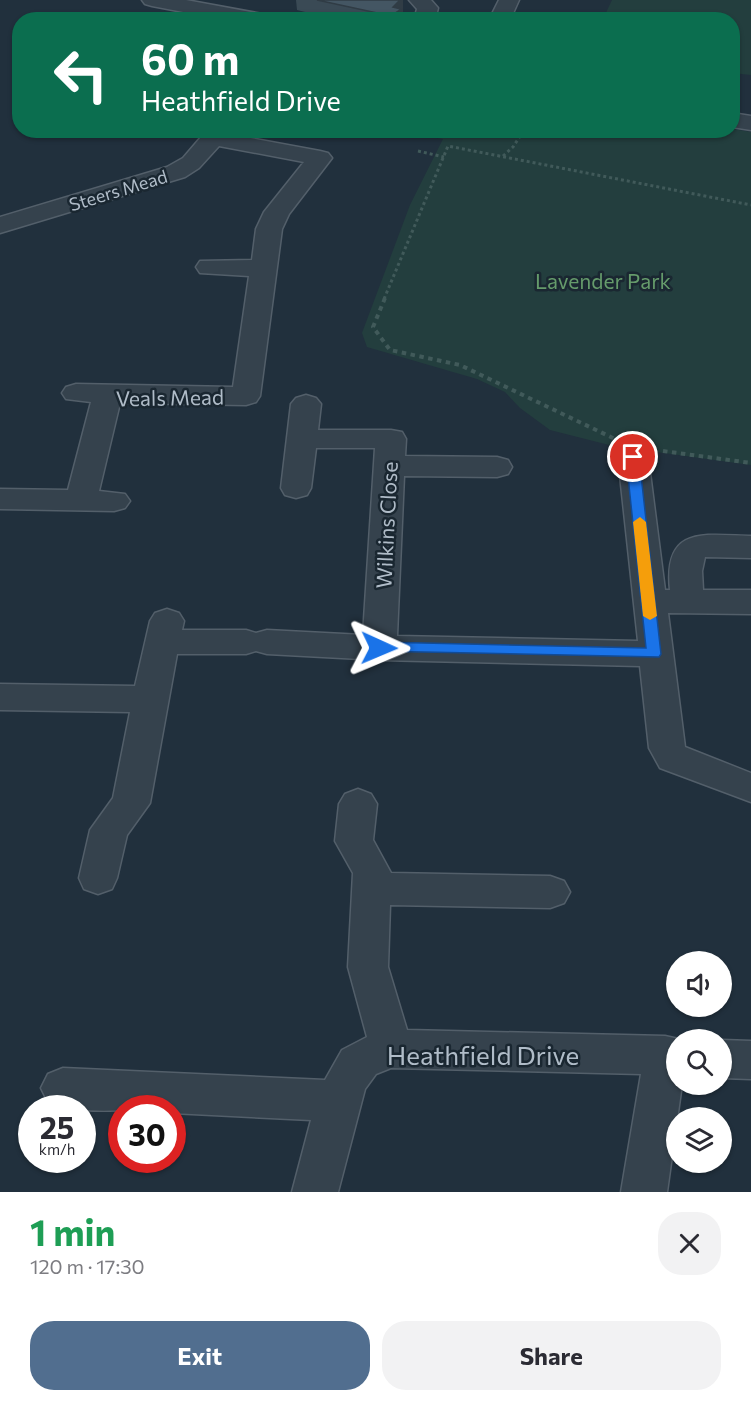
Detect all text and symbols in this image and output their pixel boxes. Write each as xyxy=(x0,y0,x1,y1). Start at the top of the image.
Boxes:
text: 60 m xyxy=(141,32,240,84)
icon: left xyxy=(42,36,120,114)
text: Heathfield Drive xyxy=(141,84,341,117)
street label: Steers Mead xyxy=(66,165,170,215)
park label: Lavender Park xyxy=(535,268,671,293)
street label: Veals Mead xyxy=(116,384,224,410)
pin xyxy=(607,431,658,482)
icon: arrive xyxy=(616,440,649,473)
street label: Wilkins Close xyxy=(370,461,402,589)
position arrow xyxy=(347,616,411,680)
map controls xyxy=(666,951,732,1173)
button: sound xyxy=(666,951,732,1017)
button: search xyxy=(666,1029,732,1095)
street label: Heathfield Drive xyxy=(387,1039,579,1070)
speed limit sign: 30 xyxy=(108,1095,186,1173)
button: layers xyxy=(666,1107,732,1173)
text: 25 xyxy=(40,1108,74,1145)
text: km/h xyxy=(39,1140,75,1158)
text: 1 min xyxy=(30,1209,115,1253)
button: close xyxy=(658,1212,721,1275)
text: 120 m · 17:30 xyxy=(30,1254,145,1278)
button: Exit xyxy=(30,1321,370,1390)
button: Share xyxy=(382,1321,721,1390)

